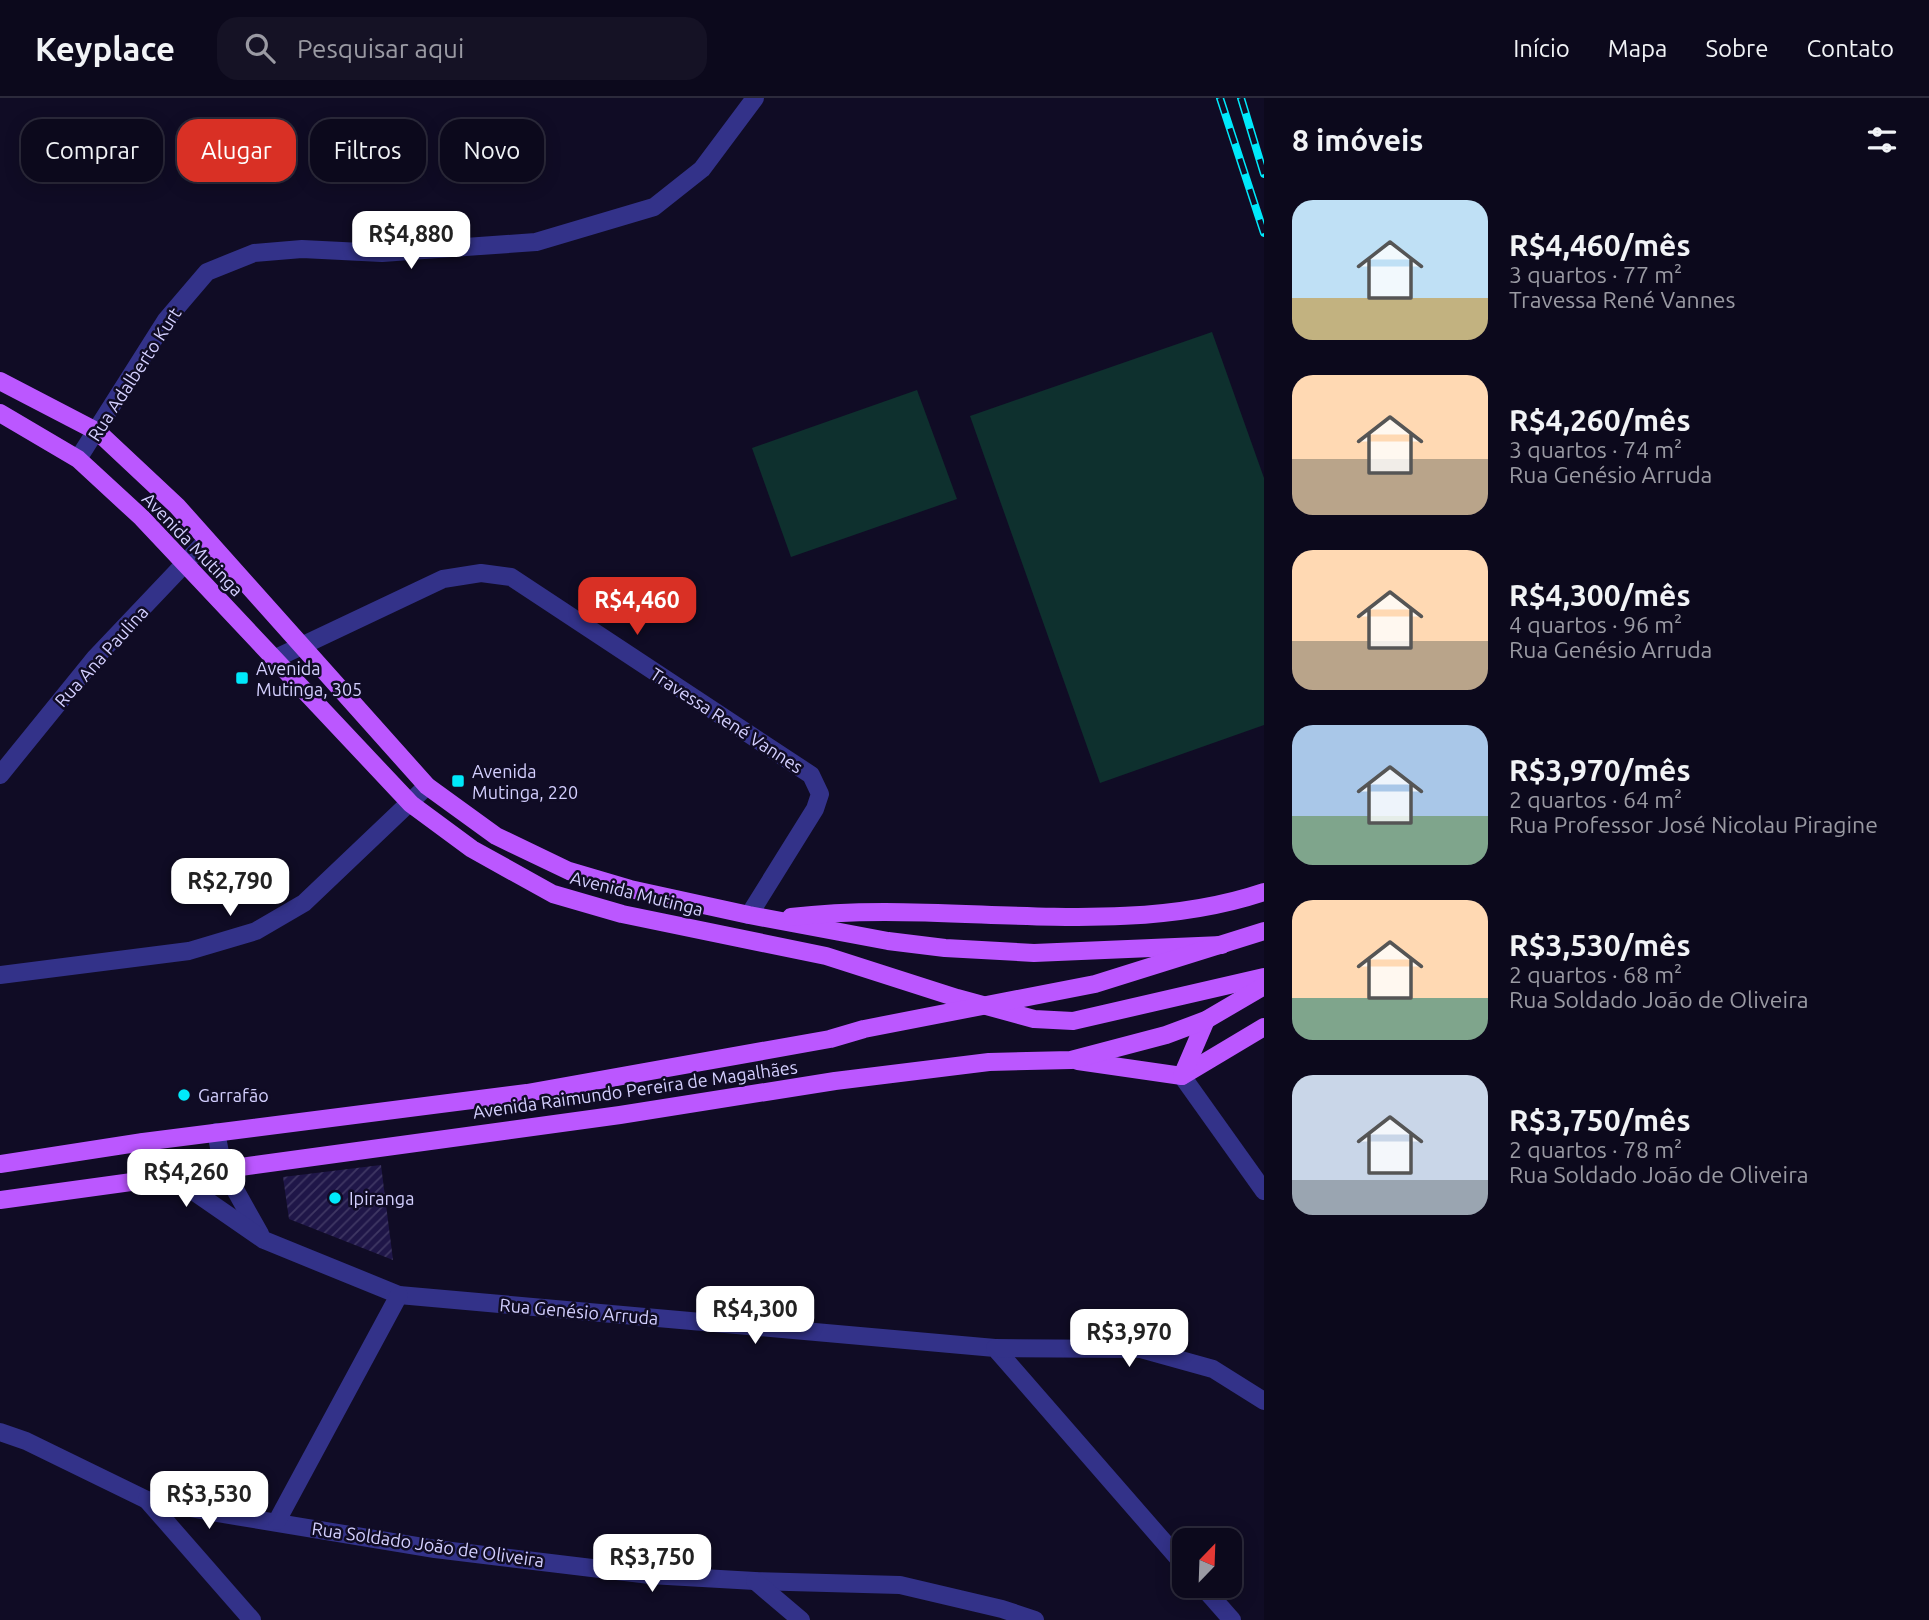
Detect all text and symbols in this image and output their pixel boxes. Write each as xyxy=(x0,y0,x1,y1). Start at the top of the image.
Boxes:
search box xyxy=(217,17,707,80)
icon: search xyxy=(241,29,279,67)
text: Keyplace xyxy=(35,30,175,67)
text: Pesquisar aqui xyxy=(297,34,464,63)
text: Início xyxy=(1513,35,1570,62)
text: Mapa xyxy=(1608,35,1667,62)
text: Sobre xyxy=(1705,35,1768,62)
text: Contato xyxy=(1806,35,1894,62)
chip: Comprar xyxy=(21,119,163,182)
chip: Alugar xyxy=(177,119,296,182)
chip: Filtros xyxy=(310,119,426,182)
chip: Novo xyxy=(440,119,544,182)
icon: filters xyxy=(1863,121,1901,159)
text: 8 imóveis xyxy=(1292,123,1423,157)
pin: R$4,880 xyxy=(346,212,476,271)
text: R$4,880 xyxy=(368,221,454,246)
icon: home xyxy=(1348,228,1432,312)
text: R$4,460/mês xyxy=(1509,228,1691,262)
text: 3 quartos · 77 m² xyxy=(1509,262,1682,287)
text: Travessa René Vannes xyxy=(1509,287,1735,312)
street label: Rua Adalberto Kurt xyxy=(83,304,185,444)
icon: home xyxy=(1348,403,1432,487)
text: R$4,260/mês xyxy=(1509,403,1691,437)
text: 3 quartos · 74 m² xyxy=(1509,437,1682,462)
text: Rua Genésio Arruda xyxy=(1509,462,1712,487)
street label: Avenida Mutinga xyxy=(139,488,247,600)
pin: R$4,460 xyxy=(572,578,702,637)
icon: home xyxy=(1348,578,1432,662)
text: R$4,300/mês xyxy=(1509,578,1691,612)
text: R$4,460 xyxy=(594,587,680,612)
street label: Rua Ana Paulina xyxy=(50,601,152,711)
text: 4 quartos · 96 m² xyxy=(1509,612,1682,637)
text: Rua Genésio Arruda xyxy=(1509,637,1712,662)
place label: Avenida Mutinga, 305 xyxy=(256,658,362,699)
street label: Travessa René Vannes xyxy=(647,663,807,777)
marker: Avenida Mutinga, 305 xyxy=(234,670,250,686)
icon: home xyxy=(1348,753,1432,837)
text: R$3,970/mês xyxy=(1509,753,1691,787)
place label: Avenida Mutinga, 220 xyxy=(472,761,578,802)
marker: Avenida Mutinga, 220 xyxy=(450,773,466,789)
text: 2 quartos · 64 m² xyxy=(1509,787,1682,812)
text: Rua Professor José Nicolau Piragine xyxy=(1509,812,1878,837)
pin: R$2,790 xyxy=(165,858,295,918)
street label: Avenida Mutinga xyxy=(569,867,705,919)
text: R$2,790 xyxy=(187,868,273,893)
icon: home xyxy=(1348,928,1432,1012)
text: R$3,530/mês xyxy=(1509,928,1691,962)
text: 2 quartos · 68 m² xyxy=(1509,962,1682,987)
text: Rua Soldado João de Oliveira xyxy=(1509,987,1809,1012)
street label: Avenida Raimundo Pereira de Magalhães xyxy=(471,1056,799,1122)
place label: Garrafão xyxy=(198,1085,269,1105)
marker: Garrafão xyxy=(176,1087,192,1103)
icon: home xyxy=(1348,1103,1432,1187)
text: R$3,750/mês xyxy=(1509,1103,1691,1137)
text: 2 quartos · 78 m² xyxy=(1509,1137,1682,1162)
pin: R$4,260 xyxy=(121,1150,251,1209)
text: R$4,260 xyxy=(143,1159,229,1184)
text: Rua Soldado João de Oliveira xyxy=(1509,1162,1809,1187)
place label: Ipiranga xyxy=(349,1188,414,1208)
marker: Ipiranga xyxy=(327,1190,343,1206)
pin: R$4,300 xyxy=(690,1286,820,1346)
street label: Rua Genésio Arruda xyxy=(499,1294,659,1328)
text: R$4,300 xyxy=(712,1296,798,1321)
pin: R$3,970 xyxy=(1064,1310,1194,1369)
text: R$3,970 xyxy=(1086,1319,1172,1344)
pin: R$3,530 xyxy=(144,1472,274,1531)
text: R$3,530 xyxy=(166,1481,252,1506)
street label: Rua Soldado João de Oliveira xyxy=(310,1518,546,1570)
north arrow xyxy=(1172,1528,1242,1598)
map controls xyxy=(1172,1528,1242,1598)
pin: R$3,750 xyxy=(587,1534,717,1594)
text: R$3,750 xyxy=(609,1544,695,1569)

